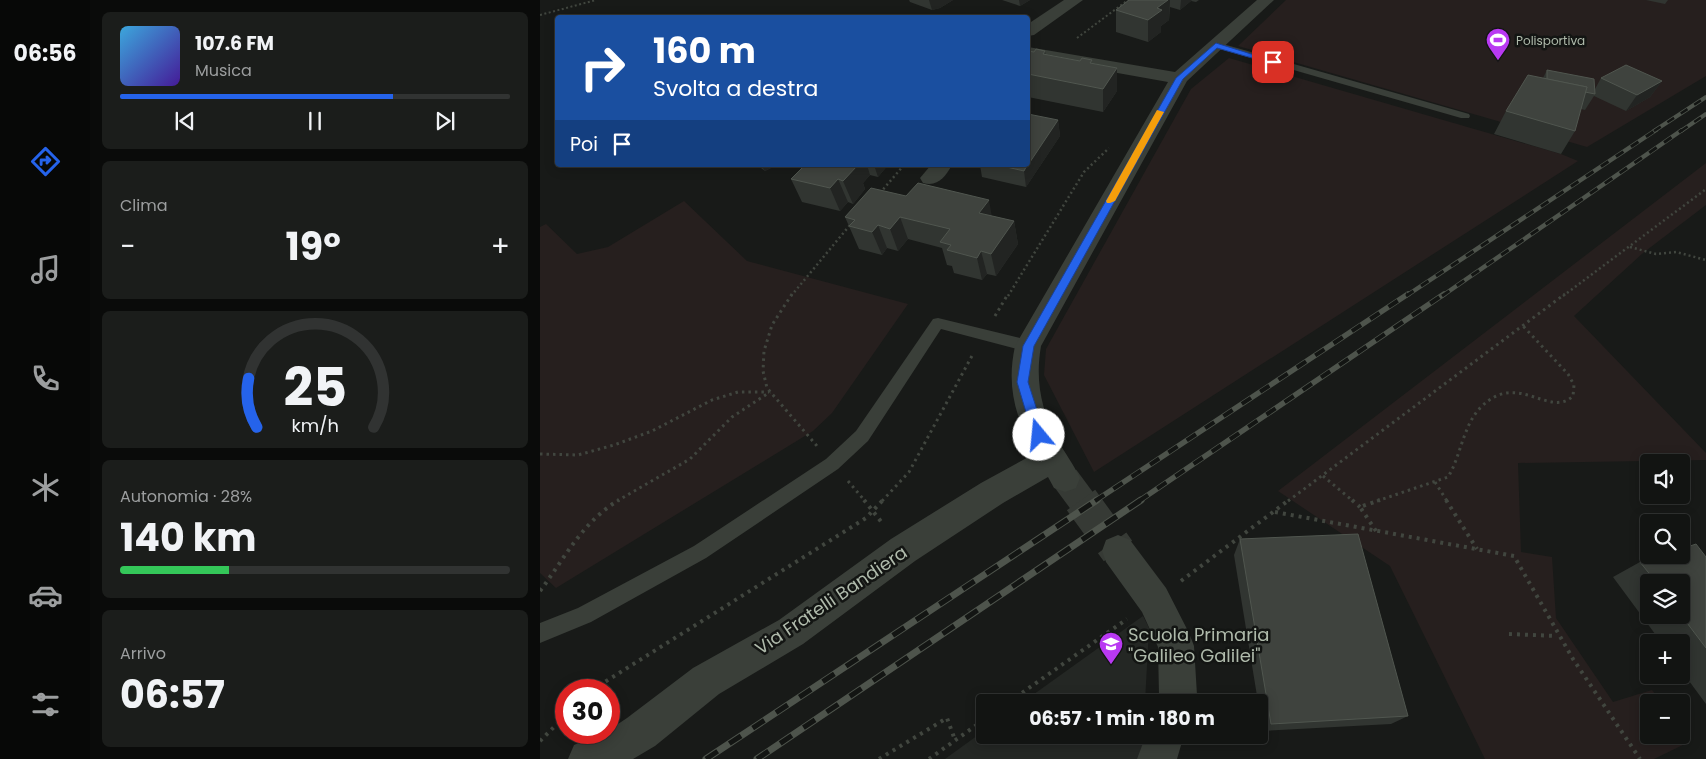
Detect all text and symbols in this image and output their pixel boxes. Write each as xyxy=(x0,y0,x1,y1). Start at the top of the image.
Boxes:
text: 160 m xyxy=(653,26,756,75)
sports icon: Polisportiva xyxy=(1485,27,1511,61)
text: 107.6 FM xyxy=(195,30,274,57)
place label: Polisportiva xyxy=(1516,32,1585,49)
icon: right xyxy=(570,35,635,100)
text: 06:56 xyxy=(14,38,76,69)
pin xyxy=(1252,41,1294,83)
icon: arrive xyxy=(1259,48,1287,76)
text: Musica xyxy=(195,59,252,82)
text: Svolta a destra xyxy=(653,73,818,104)
icon: previous xyxy=(171,107,199,135)
icon: pause xyxy=(301,107,329,135)
icon: next xyxy=(431,107,459,135)
icon: arrive xyxy=(608,130,636,158)
text: Poi xyxy=(570,131,598,158)
icon: directions xyxy=(28,144,63,179)
text: Clima xyxy=(120,194,168,217)
text: 19° xyxy=(286,220,341,273)
text: − xyxy=(120,227,135,266)
text: + xyxy=(491,227,510,266)
icon: music xyxy=(28,252,63,287)
text: 25 xyxy=(283,351,347,424)
icon: phone xyxy=(28,361,63,396)
position arrow xyxy=(1012,408,1064,460)
text: km/h xyxy=(291,413,339,438)
map controls xyxy=(1640,454,1690,744)
button: sound xyxy=(1640,454,1690,504)
icon: climate xyxy=(28,470,63,505)
text: Autonomia · 28% xyxy=(120,485,252,508)
text: 140 km xyxy=(120,511,257,564)
button: search xyxy=(1640,514,1690,564)
street label: Via Fratelli Bandiera xyxy=(750,540,912,660)
button: layers xyxy=(1640,574,1690,624)
icon: car xyxy=(28,578,63,613)
place label: Scuola Primaria "Galileo Galilei" xyxy=(1128,622,1270,668)
school or university icon: Scuola Primaria "Galileo Galilei" xyxy=(1098,631,1124,665)
button: + xyxy=(1640,634,1690,684)
text: Arrivo xyxy=(120,642,166,665)
text: 06:57 xyxy=(120,668,225,721)
speed limit sign: 30 xyxy=(555,679,620,744)
icon: filters xyxy=(28,687,63,722)
button: − xyxy=(1640,694,1690,744)
text: 06:57 · 1 min · 180 m xyxy=(1029,705,1215,732)

